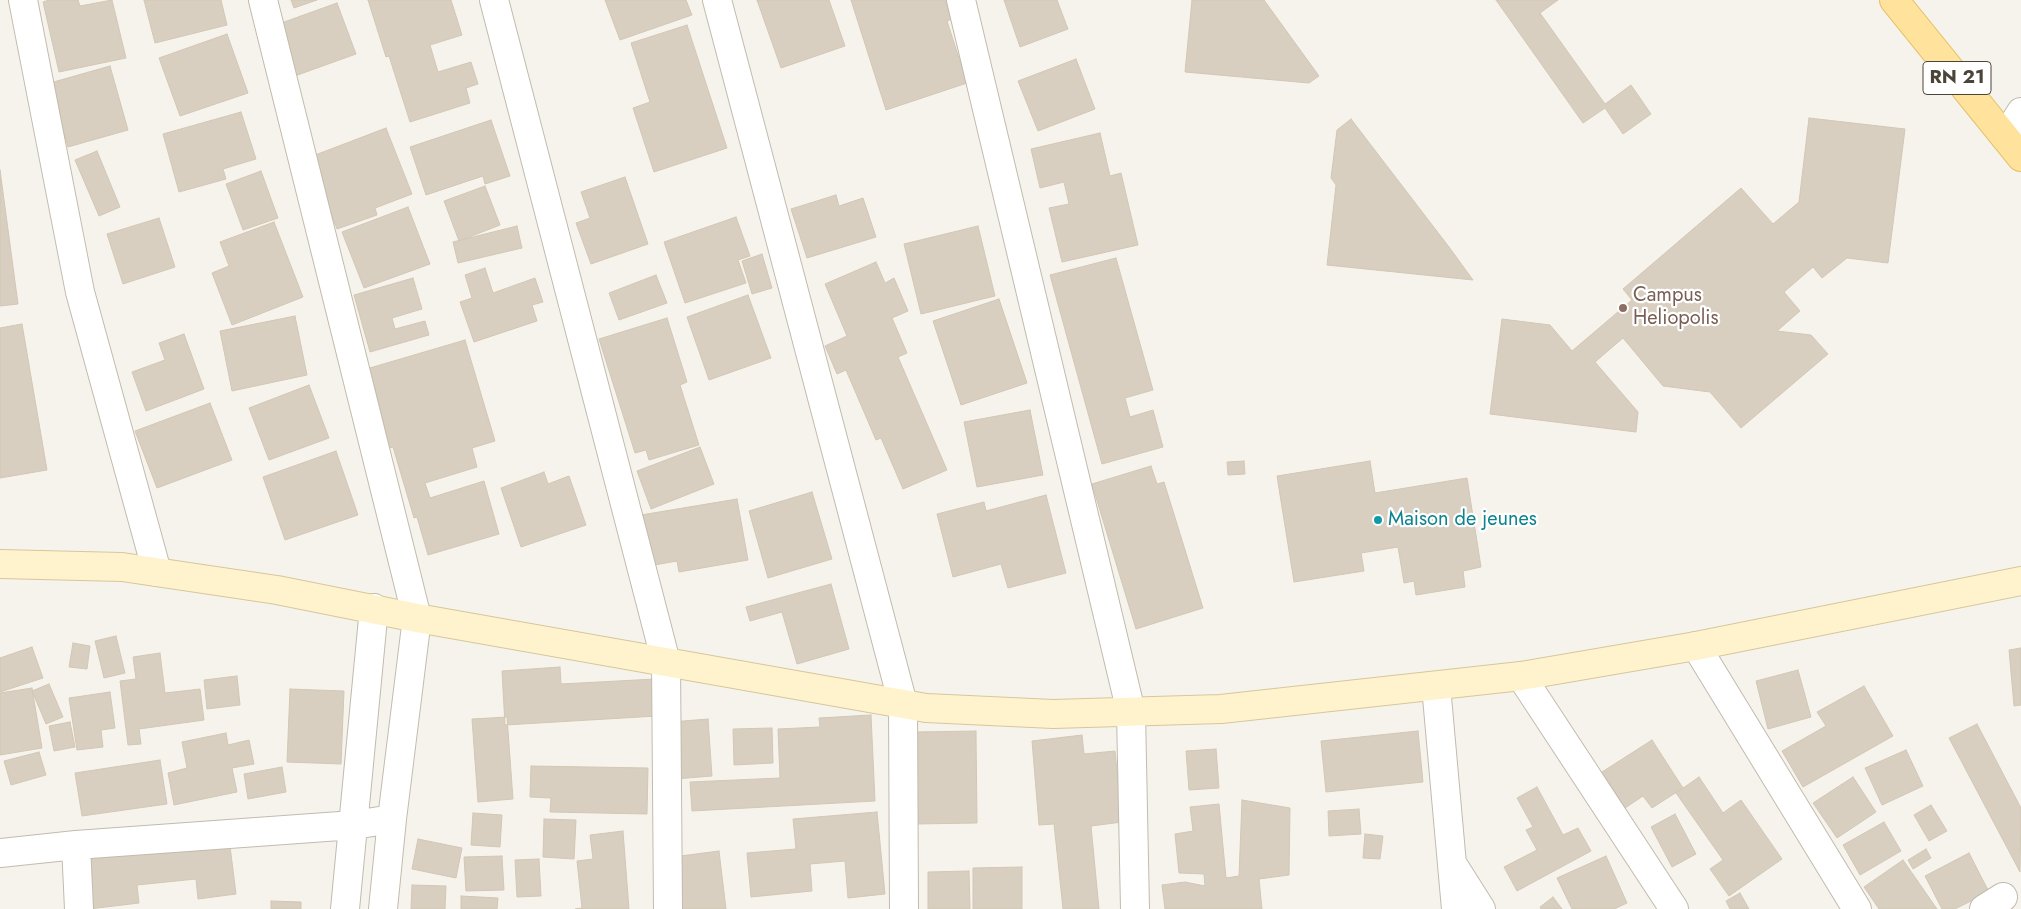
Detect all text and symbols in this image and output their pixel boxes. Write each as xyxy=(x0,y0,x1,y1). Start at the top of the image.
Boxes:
road number: RN 21 xyxy=(1923,62,1991,94)
place label: Campus Heliopolis xyxy=(1633,284,1718,331)
marker: Campus Heliopolis xyxy=(1617,302,1629,314)
place label: Maison de jeunes xyxy=(1388,508,1537,532)
marker: Maison de jeunes xyxy=(1372,514,1384,526)

